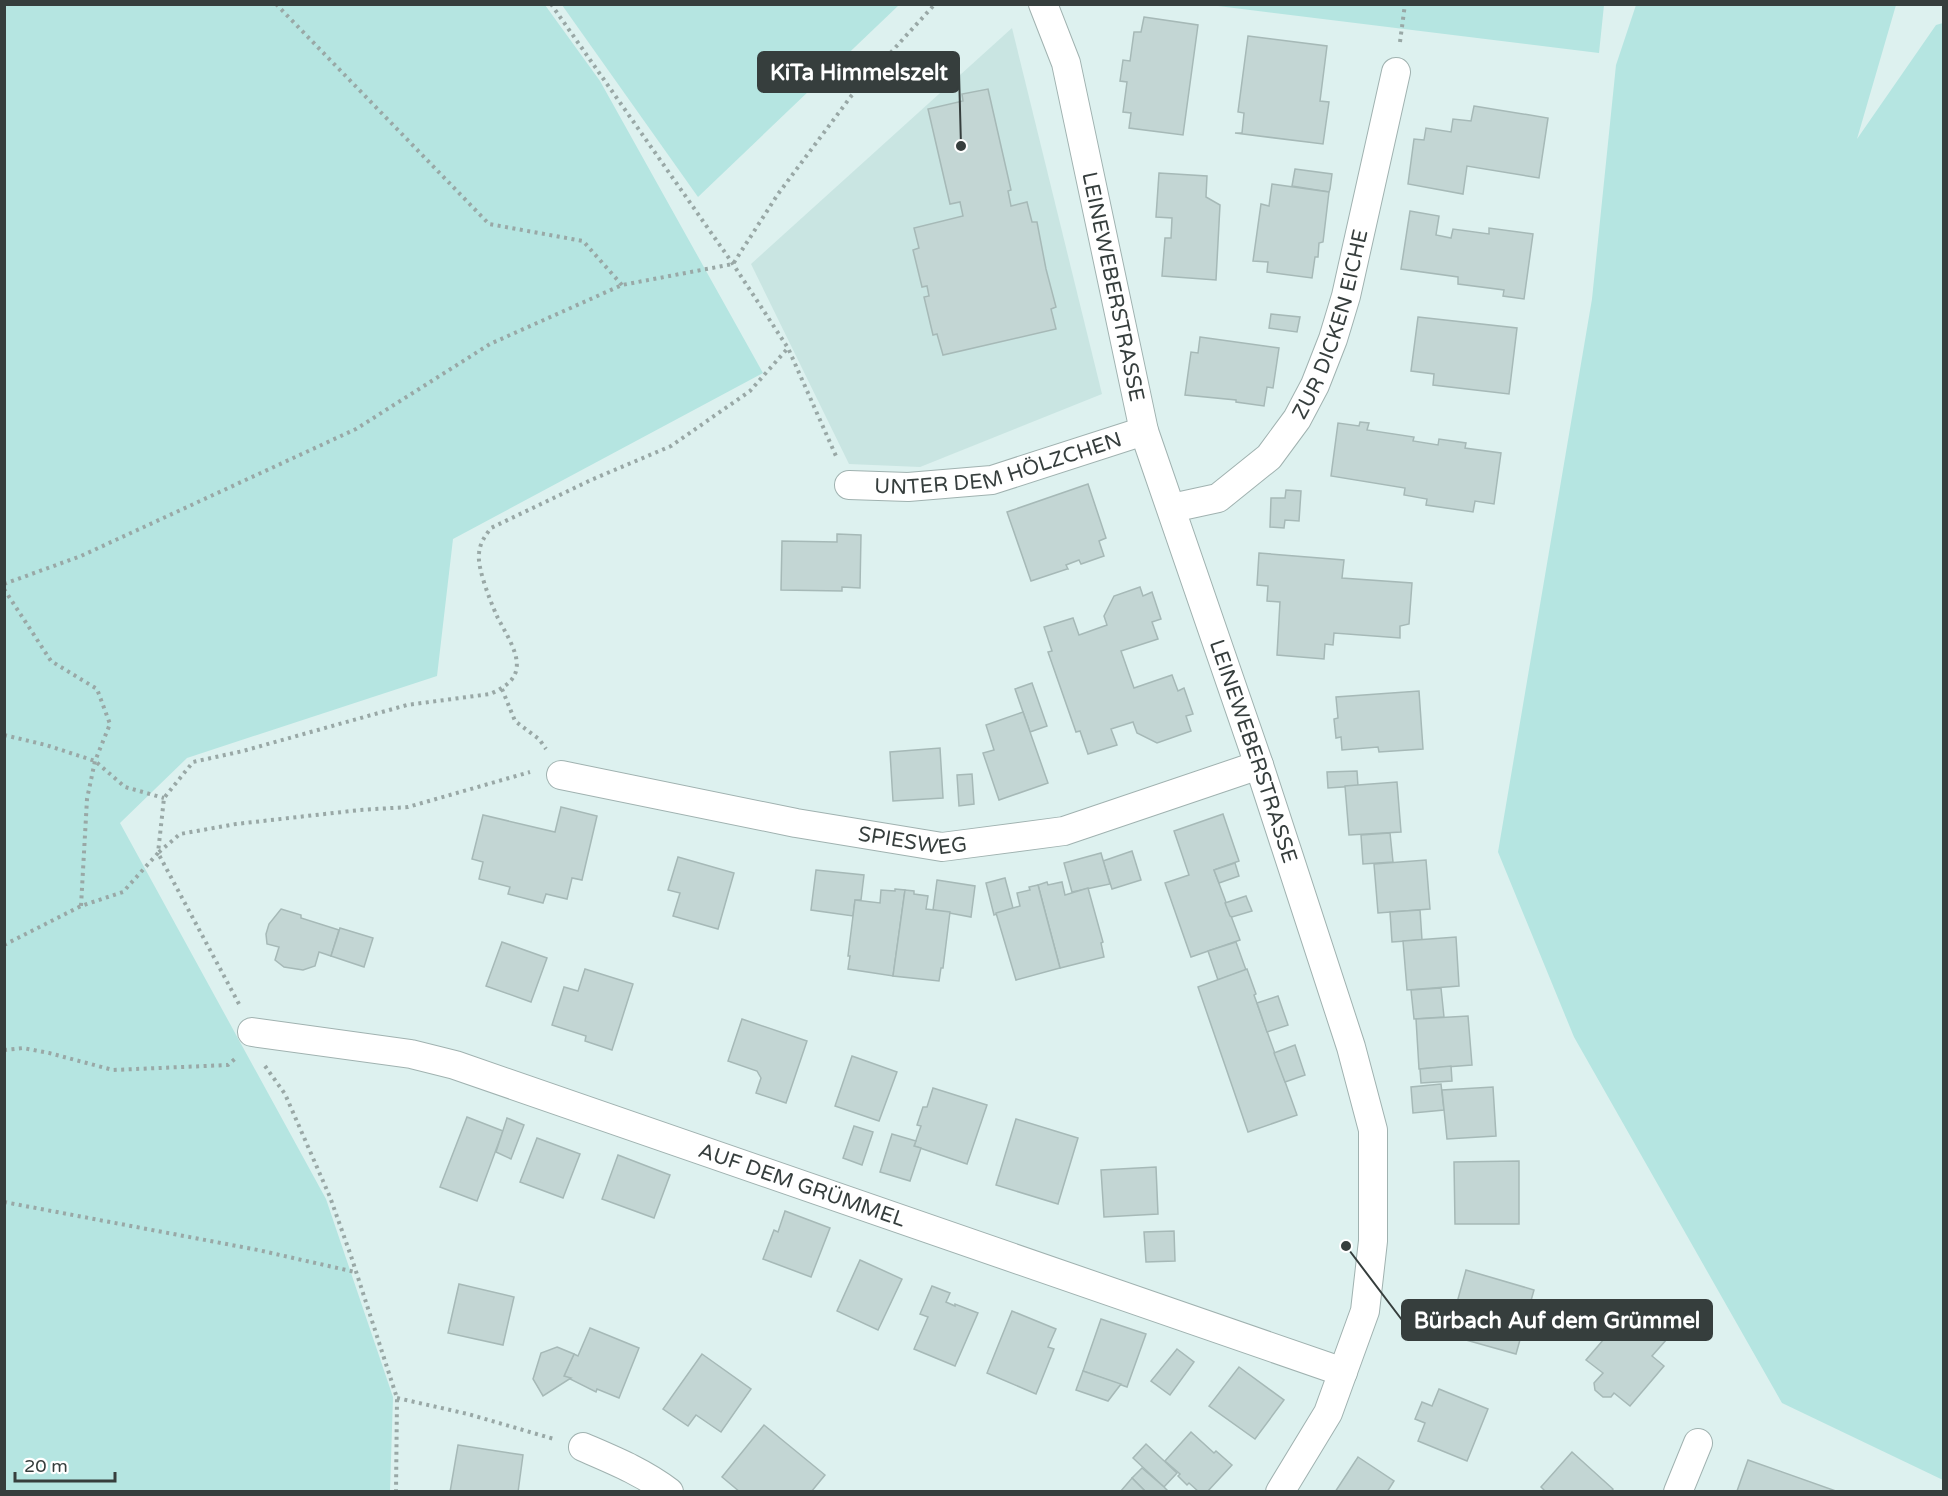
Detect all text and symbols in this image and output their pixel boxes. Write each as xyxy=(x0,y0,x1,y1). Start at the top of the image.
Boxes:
callout: KiTa Himmelszelt xyxy=(758,52,959,92)
text: KiTa Himmelszelt xyxy=(770,60,948,86)
street label: LEINEWEBERSTRASSE xyxy=(1076,170,1149,404)
street label: ZUR DICKEN EICHE xyxy=(1287,227,1374,424)
street label: UNTER DEM HÖLZCHEN xyxy=(874,427,1125,500)
street label: LEINEWEBERSTRASSE xyxy=(1204,636,1302,866)
street label: SPIESWEG xyxy=(856,821,969,860)
street label: AUF DEM GRÜMMEL xyxy=(695,1138,909,1233)
callout: Bürbach Auf dem Grümmel xyxy=(1402,1300,1712,1340)
text: Bürbach Auf dem Grümmel xyxy=(1414,1308,1700,1334)
scale bar xyxy=(15,1445,116,1483)
text: 20 m xyxy=(24,1455,68,1477)

